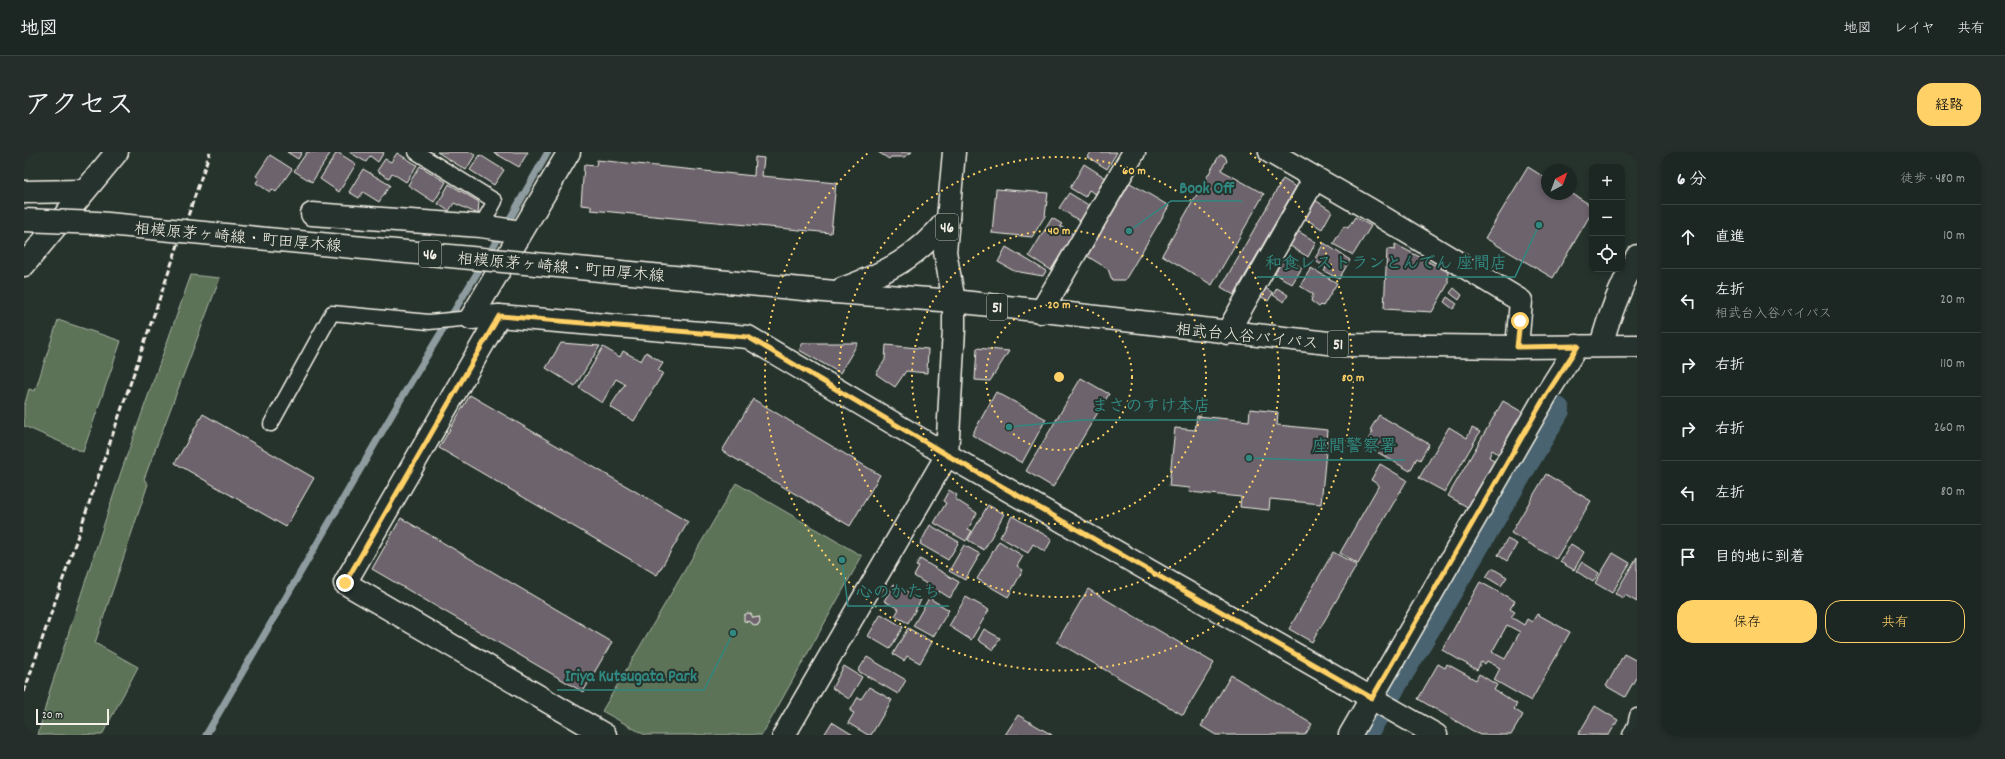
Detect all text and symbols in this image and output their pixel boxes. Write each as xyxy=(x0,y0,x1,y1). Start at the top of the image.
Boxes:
text: 地図 xyxy=(20,17,58,44)
text: 地図 xyxy=(1844,19,1872,39)
text: レイヤ xyxy=(1894,19,1935,39)
text: 共有 xyxy=(1957,19,1985,39)
button: 経路 xyxy=(1917,83,1981,126)
text: アクセス xyxy=(24,88,134,128)
text: 60 m xyxy=(1122,163,1146,180)
north arrow xyxy=(1541,164,1577,200)
map controls xyxy=(1589,164,1625,272)
button: + xyxy=(1589,164,1625,200)
text: 6 分 xyxy=(1677,169,1706,193)
text: 徒歩 · 480 m xyxy=(1900,170,1965,189)
callout: Book Off xyxy=(1171,172,1242,201)
text: Book Off xyxy=(1179,178,1235,202)
button: − xyxy=(1589,200,1625,236)
road number: 46 xyxy=(936,214,958,240)
street label: 相模原茅ヶ崎線・町田厚木線 xyxy=(133,218,342,259)
text: 40 m xyxy=(1048,223,1070,240)
icon: ahead xyxy=(1677,226,1699,248)
text: 直進 xyxy=(1715,227,1745,249)
text: 10 m xyxy=(1943,227,1965,246)
button: locate xyxy=(1589,236,1625,272)
road number: 46 xyxy=(419,241,441,267)
street label: 相模原茅ヶ崎線・町田厚木線 xyxy=(456,248,665,289)
callout: 和食レストランとんでん 座間店 xyxy=(1257,248,1515,277)
text: 和食レストランとんでん 座間店 xyxy=(1265,253,1507,277)
text: 左折 xyxy=(1715,280,1745,302)
icon: left xyxy=(1677,290,1699,312)
text: 20 m xyxy=(1940,291,1965,310)
road number: 51 xyxy=(987,294,1007,320)
text: 20 m xyxy=(1048,297,1070,314)
text: 相武台入谷バイパス xyxy=(1715,305,1832,324)
route start xyxy=(1511,312,1529,330)
street label: 相武台入谷バイパス xyxy=(1174,319,1319,356)
road number: 51 xyxy=(1328,331,1348,357)
icon: right xyxy=(1677,354,1699,376)
text: 右折 xyxy=(1715,355,1745,377)
text: 110 m xyxy=(1940,355,1965,374)
centre of rings xyxy=(1052,370,1066,384)
text: 80 m xyxy=(1342,370,1364,387)
callout: まさのすけ本店 xyxy=(1083,391,1218,420)
text: まさのすけ本店 xyxy=(1092,396,1211,420)
icon: right xyxy=(1677,418,1699,440)
text: 右折 xyxy=(1715,419,1745,441)
text: 260 m xyxy=(1934,419,1965,438)
callout: 座間警察署 xyxy=(1304,431,1405,460)
text: 座間警察署 xyxy=(1312,436,1397,460)
icon: left xyxy=(1677,482,1699,504)
text: 左折 xyxy=(1715,483,1745,505)
text: 80 m xyxy=(1941,483,1965,502)
icon: arrive xyxy=(1677,546,1699,568)
text: 目的地に到着 xyxy=(1715,547,1805,569)
route end xyxy=(336,574,354,592)
callout: 心のかたち xyxy=(848,577,949,606)
text: 心のかたち xyxy=(856,582,940,606)
button: 保存 xyxy=(1677,600,1817,643)
button: 共有 xyxy=(1825,600,1965,643)
callout: Iriya Kutsugata Park xyxy=(557,661,704,690)
text: Iriya Kutsugata Park xyxy=(565,666,697,690)
scale bar xyxy=(36,707,109,726)
text: 20 m xyxy=(42,708,63,724)

